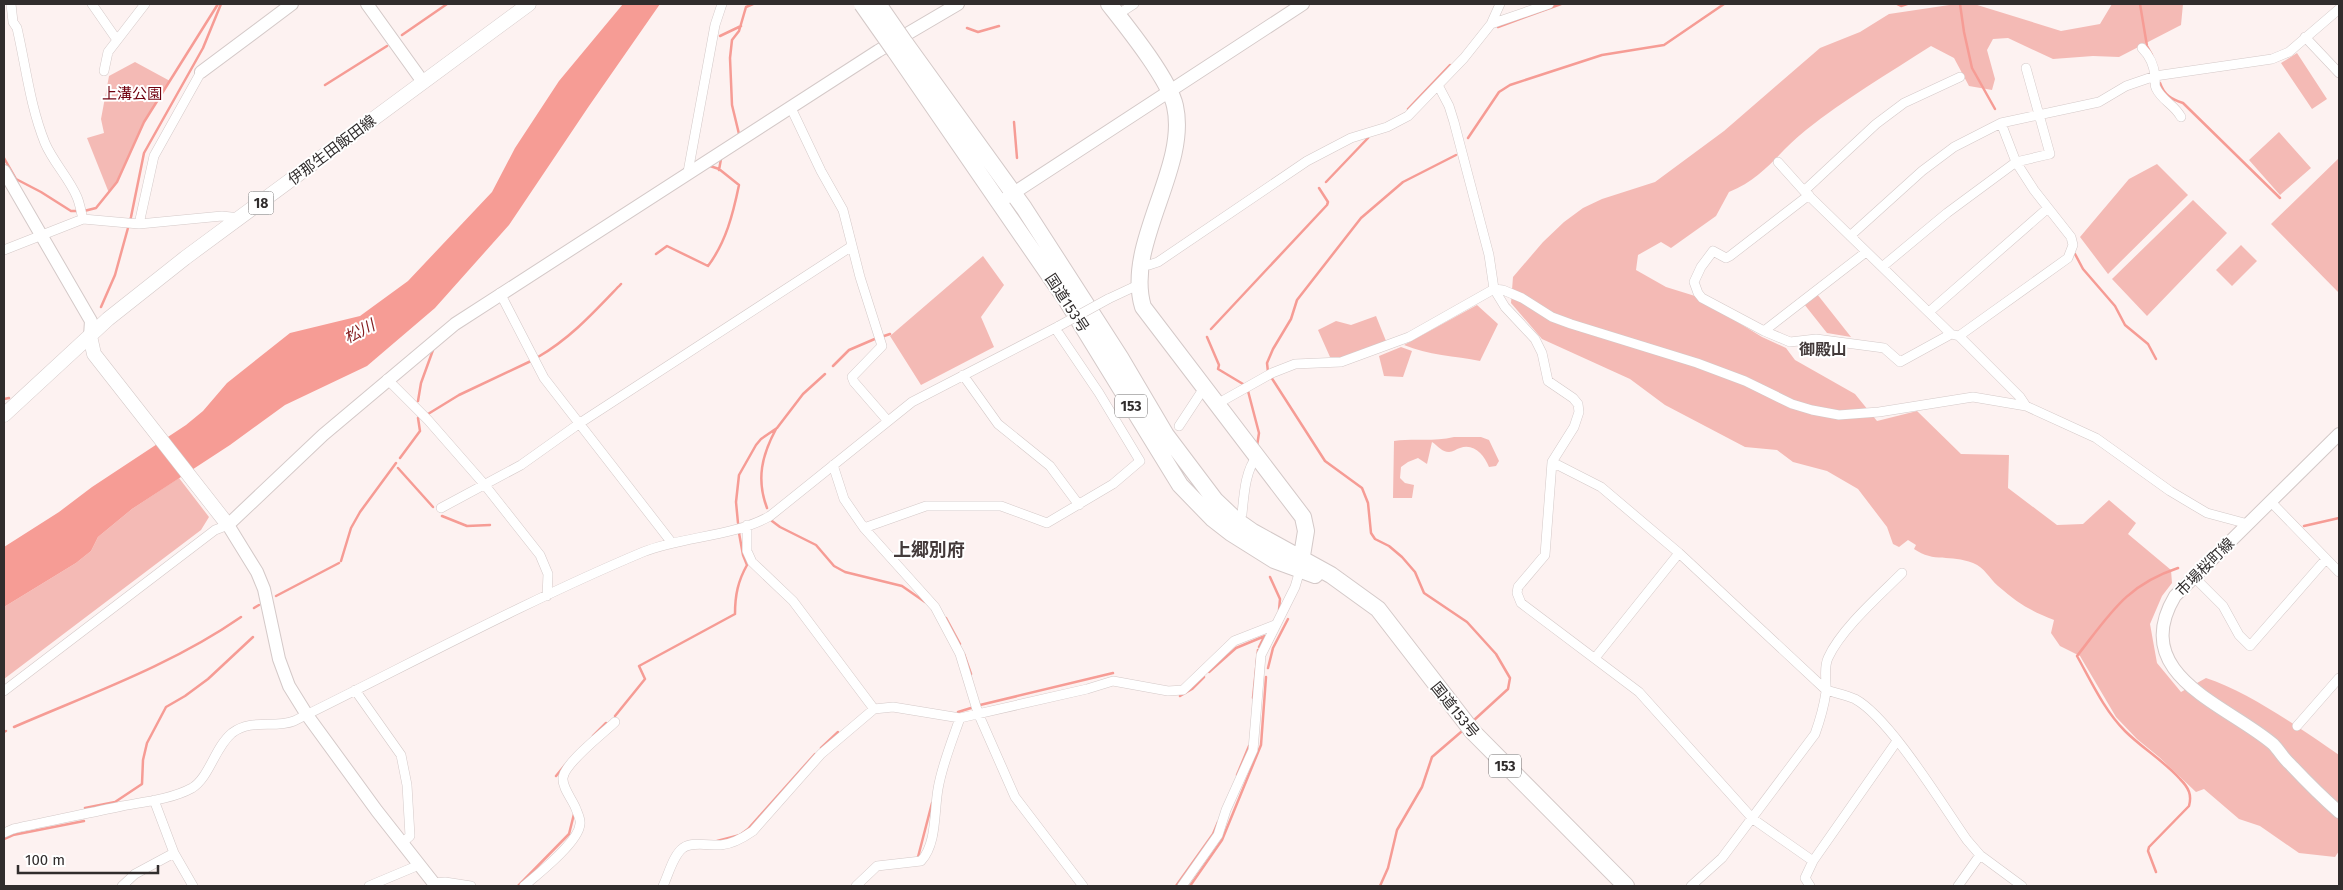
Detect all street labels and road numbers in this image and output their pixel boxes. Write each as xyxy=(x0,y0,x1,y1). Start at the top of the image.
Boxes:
street label: 伊那生田飯田線 xyxy=(285,111,379,189)
road number: 18 xyxy=(248,192,274,214)
street label: 国道153号 xyxy=(1041,270,1093,336)
road number: 153 xyxy=(1115,394,1147,418)
street label: 市場桜町線 xyxy=(2172,534,2238,600)
street label: 国道153号 xyxy=(1427,679,1483,741)
road number: 153 xyxy=(1489,754,1521,778)

